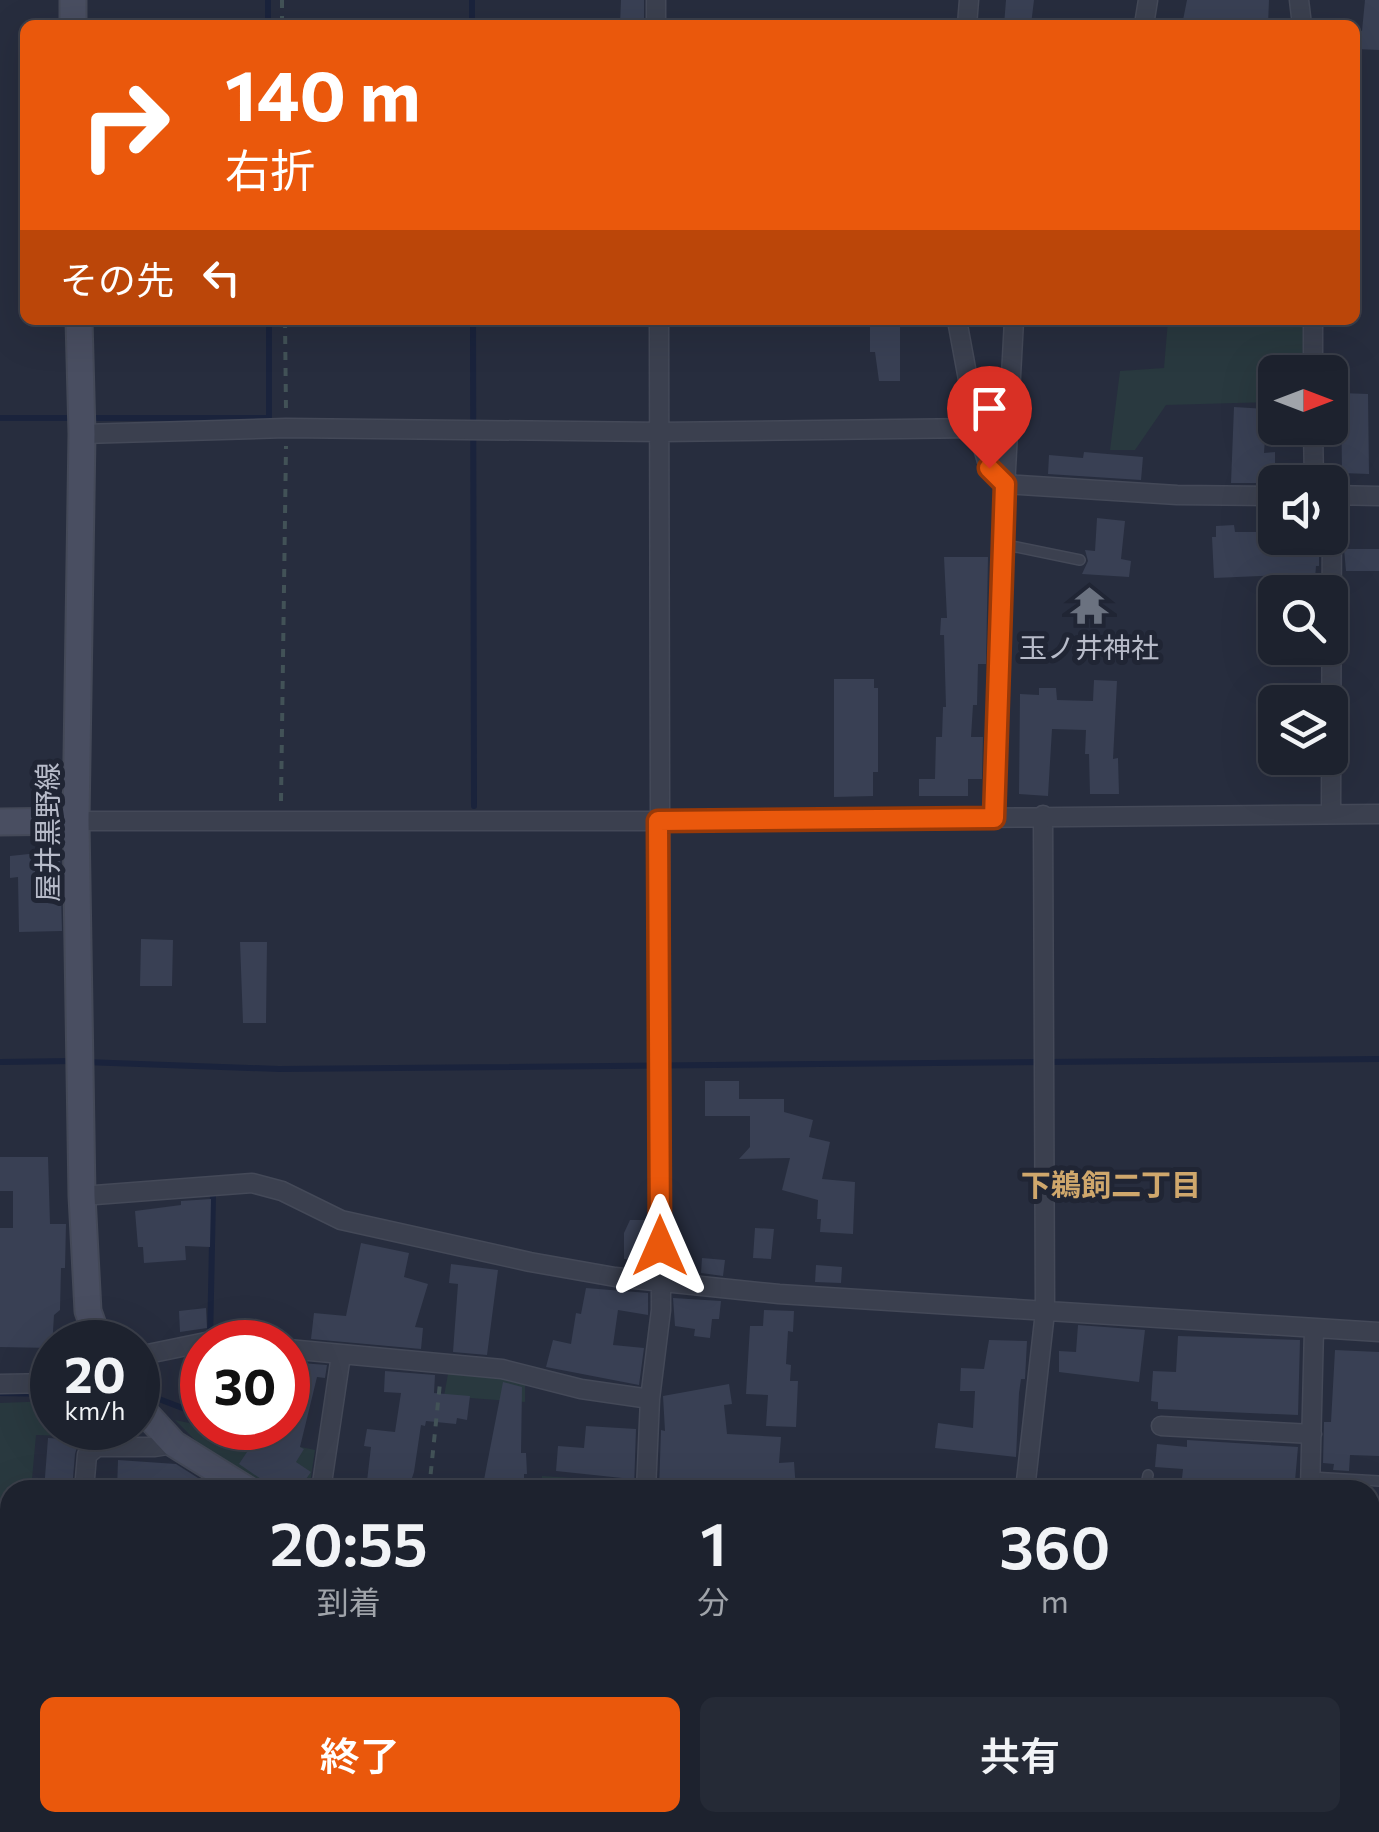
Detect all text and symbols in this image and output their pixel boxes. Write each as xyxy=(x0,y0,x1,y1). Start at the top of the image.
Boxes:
text: 140 m xyxy=(225,50,421,135)
icon: right xyxy=(60,60,190,190)
text: 右折 xyxy=(225,141,315,196)
icon: left xyxy=(194,250,249,305)
text: その先 xyxy=(60,255,174,302)
north arrow xyxy=(1258,355,1348,445)
map controls xyxy=(1258,355,1348,775)
pin xyxy=(947,366,1032,469)
icon: arrive xyxy=(962,381,1017,436)
button: sound xyxy=(1258,465,1348,555)
button: search xyxy=(1258,575,1348,665)
temple icon: 玉ノ井神社 xyxy=(1068,585,1110,627)
place label: 玉ノ井神社 xyxy=(1019,630,1159,664)
button: layers xyxy=(1258,685,1348,775)
street label: 屋井黒野線 xyxy=(30,762,64,902)
district label: 下鵜飼二丁目 xyxy=(1021,1165,1201,1202)
position arrow xyxy=(608,1194,712,1298)
speed limit sign: 30 xyxy=(180,1320,310,1450)
text: 20 xyxy=(64,1342,126,1403)
text: km/h xyxy=(65,1395,125,1425)
text: 20:55 xyxy=(270,1505,428,1578)
text: 1 xyxy=(700,1505,727,1578)
text: 360 xyxy=(999,1508,1110,1581)
text: m xyxy=(1041,1580,1069,1620)
text: 到着 xyxy=(317,1581,381,1621)
text: 分 xyxy=(697,1581,729,1621)
button: 終了 xyxy=(40,1697,680,1812)
button: 共有 xyxy=(700,1697,1340,1812)

